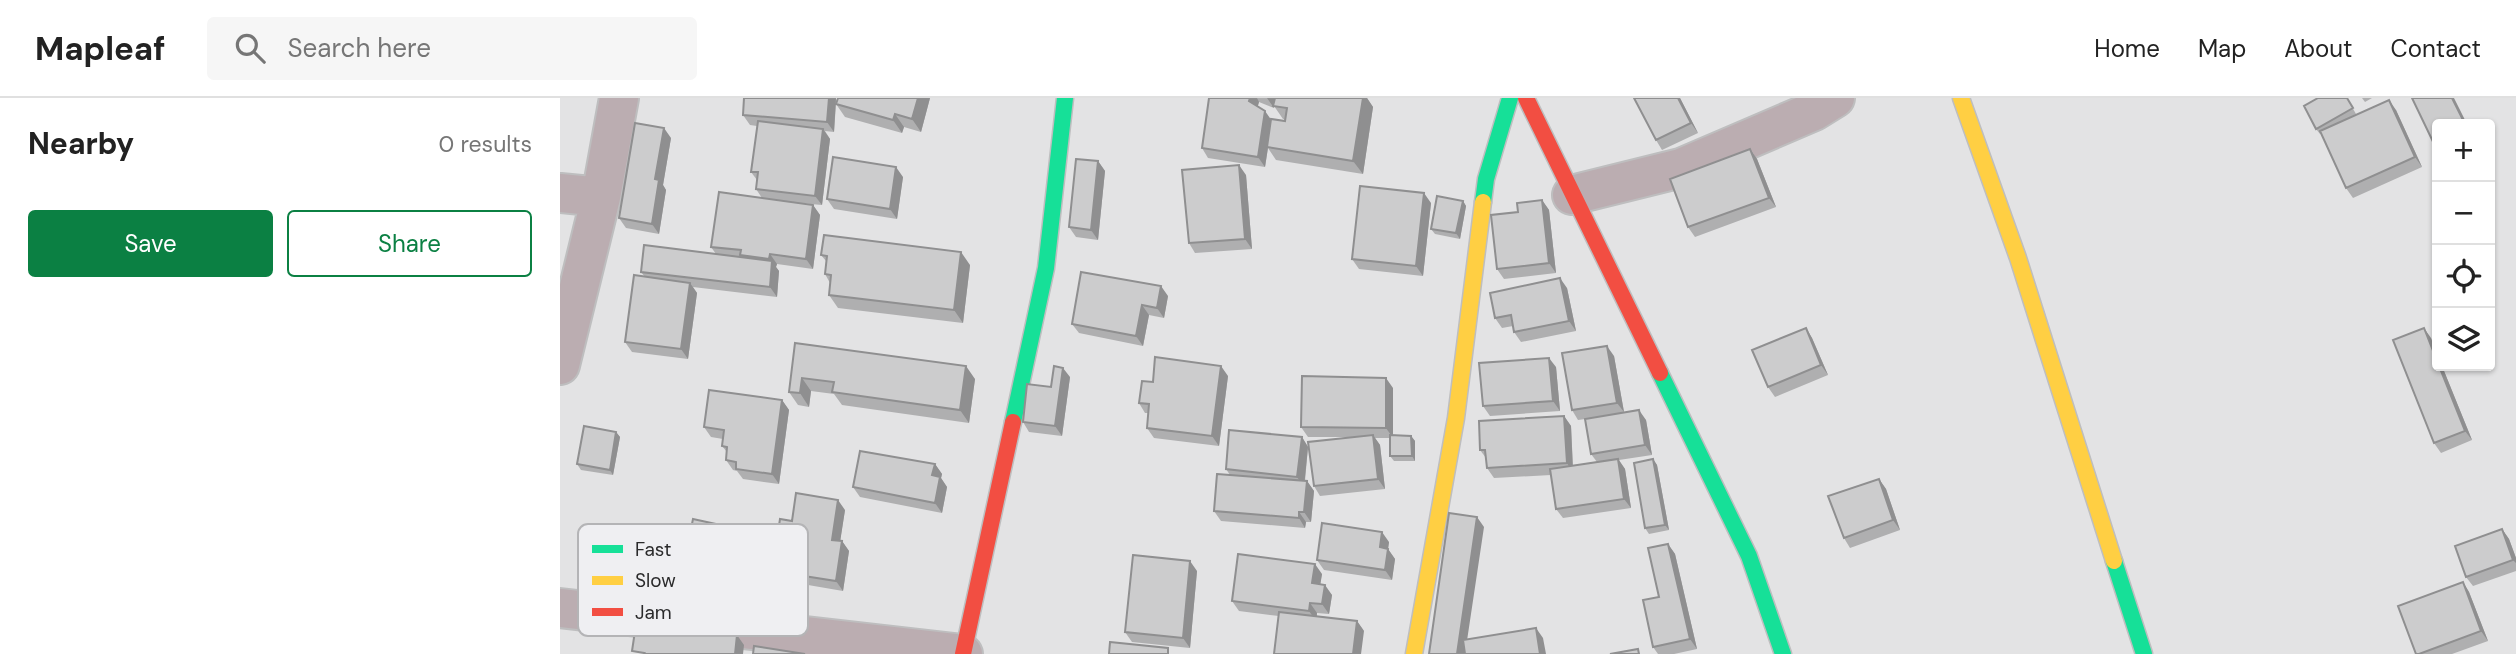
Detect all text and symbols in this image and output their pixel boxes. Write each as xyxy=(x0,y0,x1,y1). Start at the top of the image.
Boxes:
search box xyxy=(207,17,697,80)
text: Mapleaf xyxy=(35,27,165,70)
icon: search xyxy=(231,29,269,67)
text: Search here xyxy=(287,31,431,65)
text: Home xyxy=(2094,33,2160,64)
text: Map xyxy=(2198,33,2246,64)
text: About xyxy=(2284,33,2353,64)
text: Contact xyxy=(2391,33,2481,64)
map controls xyxy=(2432,119,2495,371)
button: + xyxy=(2432,119,2495,182)
text: Nearby xyxy=(28,124,134,163)
text: 0 results xyxy=(439,129,532,159)
button: − xyxy=(2432,182,2495,245)
button: Save xyxy=(28,210,273,277)
button: Share xyxy=(287,210,532,277)
button: locate xyxy=(2432,245,2495,308)
button: layers xyxy=(2432,308,2495,371)
legend xyxy=(578,524,808,636)
text: Fast xyxy=(635,537,671,562)
text: Slow xyxy=(635,568,676,593)
text: Jam xyxy=(635,600,672,625)

